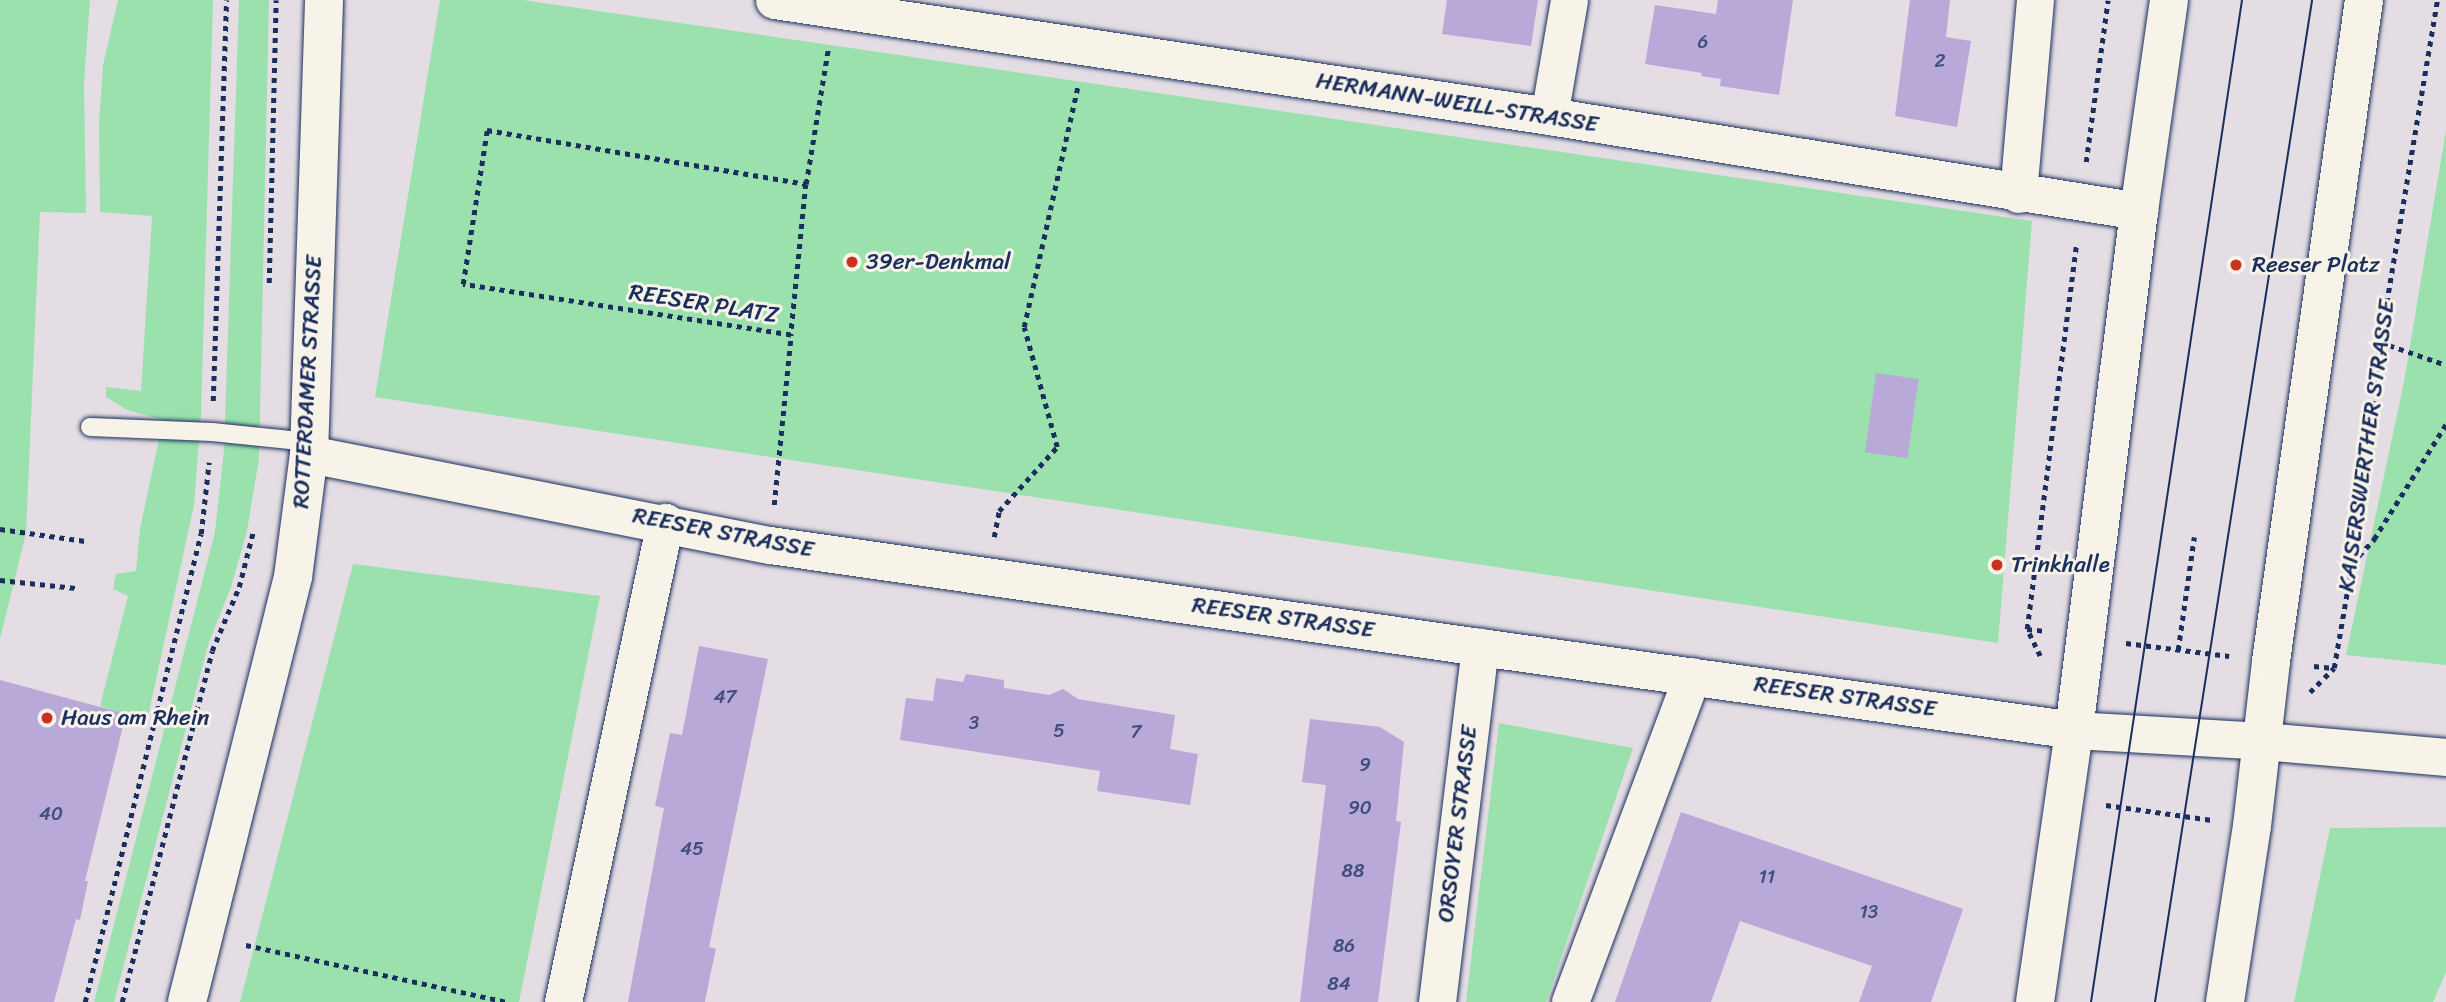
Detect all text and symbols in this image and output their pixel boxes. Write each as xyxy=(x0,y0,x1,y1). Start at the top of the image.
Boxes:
house number: 6 xyxy=(1698,31,1708,53)
house number: 2 xyxy=(1935,50,1945,72)
street label: HERMANN-WEILL-STRASSE xyxy=(1314,67,1600,139)
place label: 39er-Denkmal xyxy=(866,248,1011,276)
place label: Reeser Platz xyxy=(2252,251,2380,279)
street label: ROTTERDAMER STRASSE xyxy=(288,253,328,511)
marker: 39er-Denkmal xyxy=(844,254,860,270)
marker: Reeser Platz xyxy=(2226,255,2246,275)
street label: REESER PLATZ xyxy=(627,279,781,329)
street label: KAISERSWERTHER STRASSE xyxy=(2333,298,2401,594)
street label: REESER STRASSE xyxy=(630,502,816,564)
place label: Trinkhalle xyxy=(2011,551,2110,579)
marker: Trinkhalle xyxy=(1989,557,2005,573)
street label: REESER STRASSE xyxy=(1190,592,1376,644)
street label: REESER STRASSE xyxy=(1752,671,1938,723)
house number: 47 xyxy=(714,686,736,708)
place label: Haus am Rhein xyxy=(61,704,209,732)
marker: Haus am Rhein xyxy=(39,710,55,726)
house number: 3 xyxy=(969,712,979,734)
house number: 5 xyxy=(1053,720,1065,742)
house number: 7 xyxy=(1131,721,1141,743)
street label: ORSOYER STRASSE xyxy=(1432,723,1484,925)
house number: 9 xyxy=(1359,754,1371,776)
house number: 90 xyxy=(1348,797,1372,819)
house number: 40 xyxy=(39,803,63,825)
house number: 45 xyxy=(680,838,704,860)
house number: 88 xyxy=(1342,860,1364,882)
house number: 11 xyxy=(1759,866,1775,888)
house number: 13 xyxy=(1860,901,1878,923)
house number: 86 xyxy=(1333,935,1355,957)
house number: 84 xyxy=(1327,973,1351,995)

